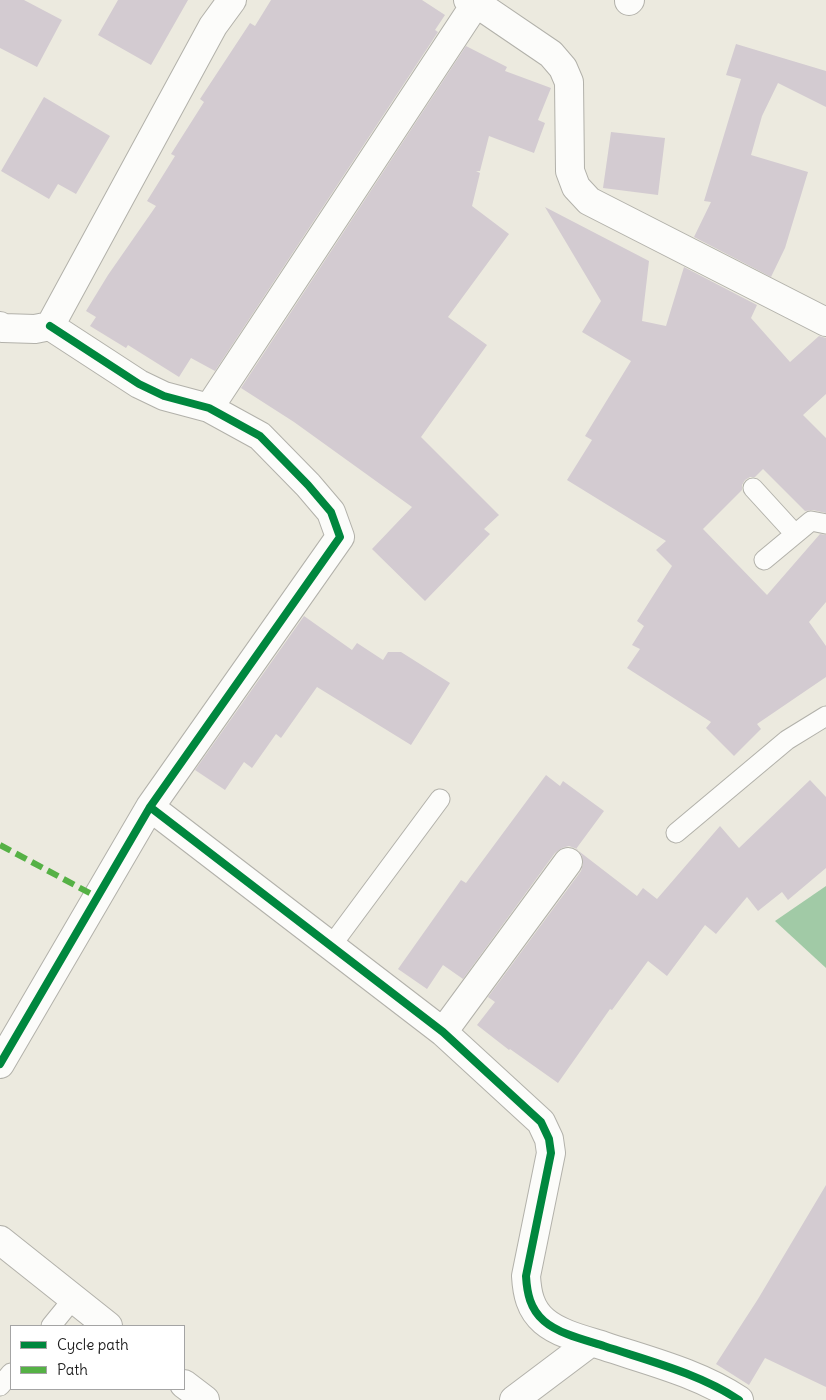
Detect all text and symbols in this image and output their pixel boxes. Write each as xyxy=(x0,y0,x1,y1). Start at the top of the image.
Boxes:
legend xyxy=(10,1325,185,1390)
text: Cycle path xyxy=(57,1335,129,1354)
text: Path xyxy=(57,1360,88,1379)

